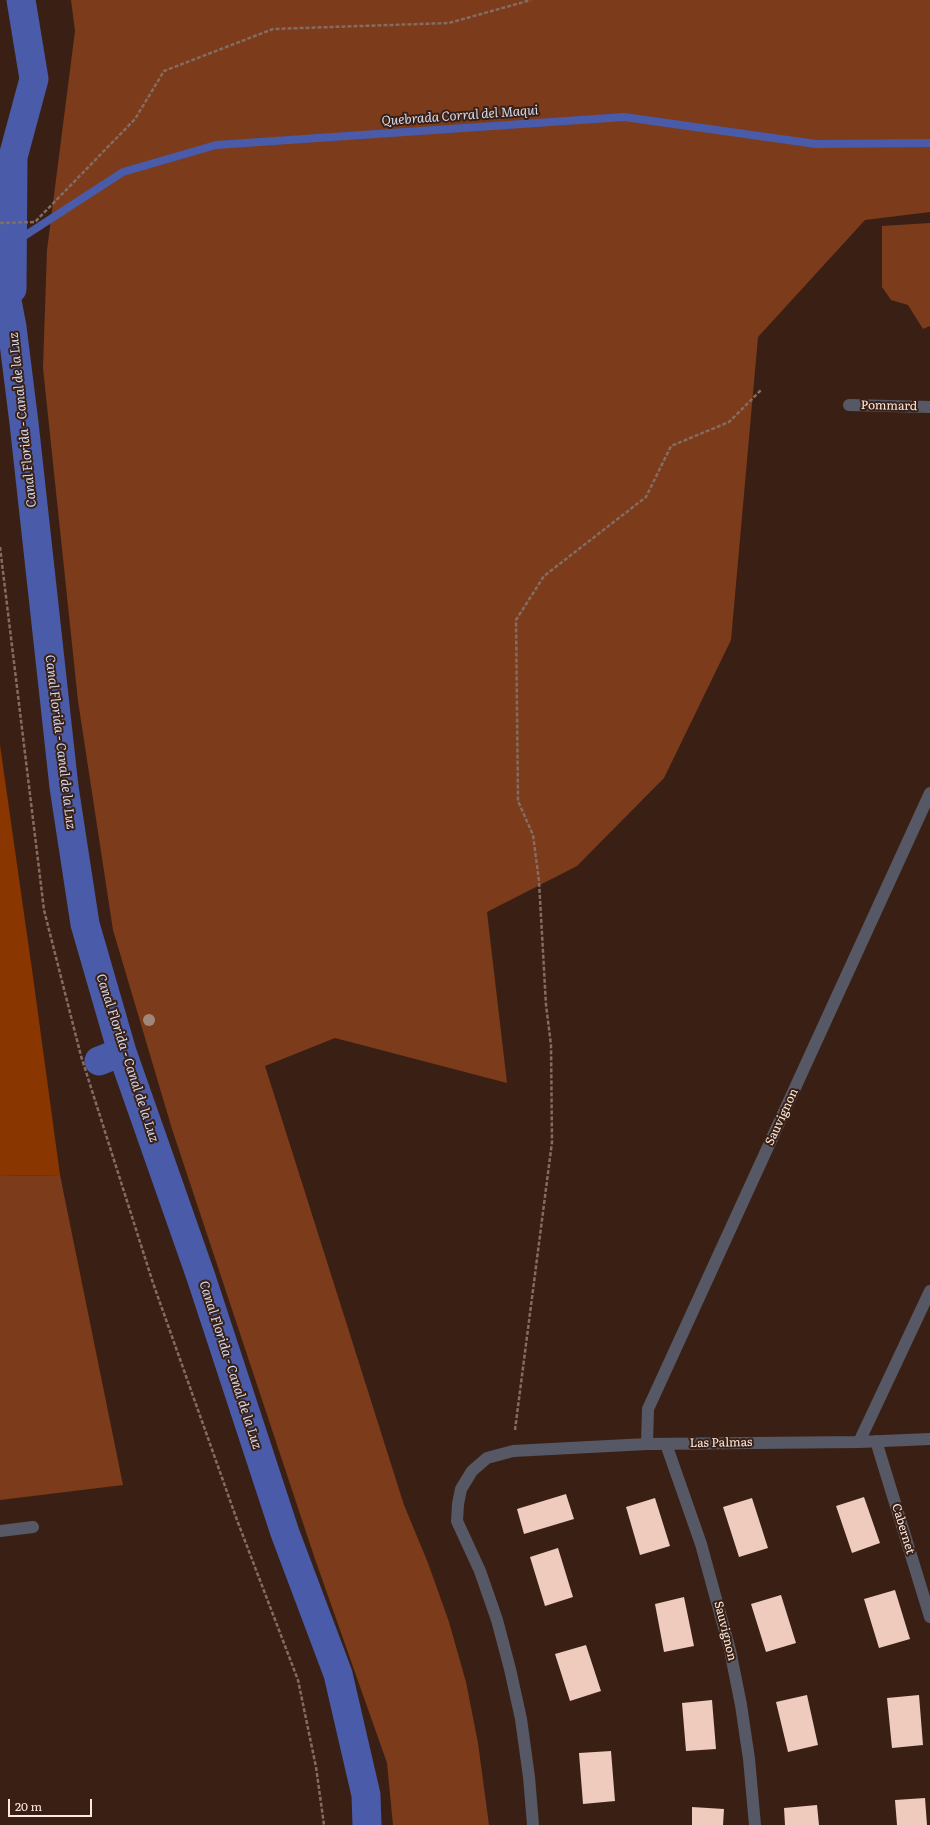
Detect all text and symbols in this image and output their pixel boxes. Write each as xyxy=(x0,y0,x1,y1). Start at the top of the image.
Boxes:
water label: Quebrada Corral del Maqui xyxy=(381,103,539,129)
water label: Canal Florida - Canal de la Luz xyxy=(6,332,40,508)
street label: Pommard xyxy=(861,398,917,414)
water label: Canal Florida - Canal de la Luz xyxy=(42,654,78,830)
water label: Canal Florida - Canal de la Luz xyxy=(92,972,162,1144)
street label: Sauvignon xyxy=(763,1086,801,1148)
water label: Canal Florida - Canal de la Luz xyxy=(195,1279,265,1451)
street label: Las Palmas xyxy=(689,1435,753,1451)
street label: Cabernet xyxy=(888,1502,918,1556)
street label: Sauvignon xyxy=(711,1600,739,1662)
scale bar xyxy=(10,1791,94,1817)
text: 20 m xyxy=(15,1797,42,1815)

